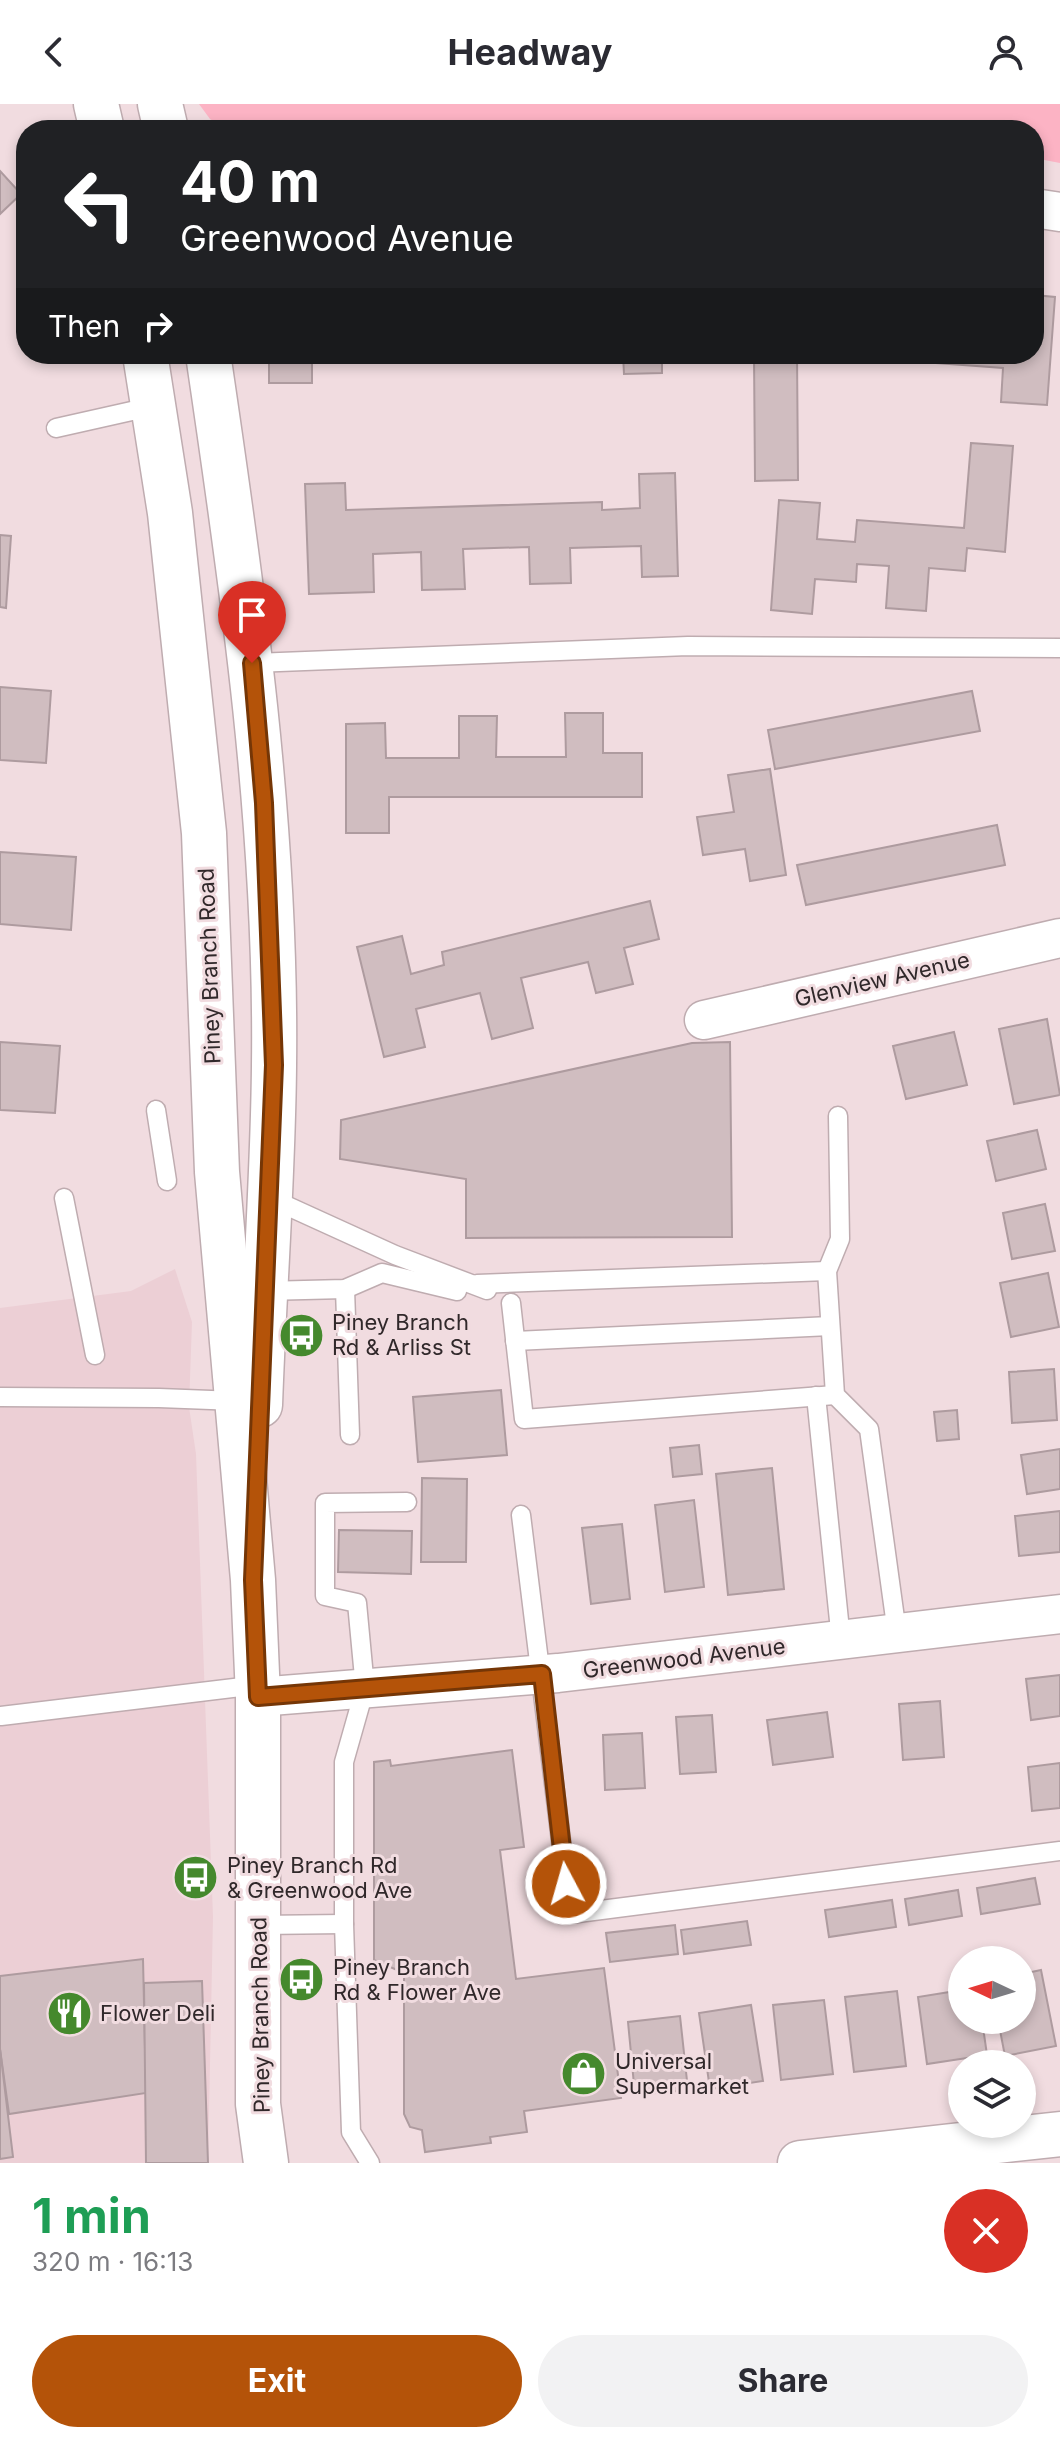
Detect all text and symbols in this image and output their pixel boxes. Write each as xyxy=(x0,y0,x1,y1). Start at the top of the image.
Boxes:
icon: back xyxy=(32,30,76,74)
text: Headway xyxy=(448,30,612,74)
icon: person xyxy=(984,30,1028,74)
text: 40 m xyxy=(180,148,320,216)
icon: left xyxy=(48,152,152,256)
text: Greenwood Avenue xyxy=(180,216,514,260)
icon: right xyxy=(136,304,180,348)
text: Then xyxy=(48,308,120,344)
pin xyxy=(218,581,286,663)
icon: arrive xyxy=(230,593,274,637)
street label: Piney Branch Road xyxy=(193,868,225,1064)
street label: Glenview Avenue xyxy=(792,946,972,1012)
place label: Piney Branch Rd & Arliss St xyxy=(332,1309,471,1360)
bus stop icon: Piney Branch Rd & Arliss St xyxy=(277,1311,325,1359)
street label: Greenwood Avenue xyxy=(581,1633,787,1683)
position arrow xyxy=(524,1842,608,1926)
place label: Piney Branch Rd & Greenwood Ave xyxy=(227,1852,412,1903)
bus stop icon: Piney Branch Rd & Greenwood Ave xyxy=(172,1854,220,1902)
street label: Piney Branch Road xyxy=(245,1917,275,2113)
north arrow xyxy=(948,1946,1036,2034)
map controls xyxy=(948,1946,1036,2138)
place label: Piney Branch Rd & Flower Ave xyxy=(333,1954,501,2005)
bus stop icon: Piney Branch Rd & Flower Ave xyxy=(278,1956,326,2004)
restaurant icon: Flower Deli xyxy=(45,1989,93,2037)
place label: Flower Deli xyxy=(100,2000,215,2026)
place label: Universal Supermarket xyxy=(615,2048,749,2099)
shop icon: Universal Supermarket xyxy=(560,2050,608,2098)
button: layers xyxy=(948,2050,1036,2138)
text: 1 min xyxy=(32,2186,151,2245)
button: close xyxy=(944,2189,1028,2273)
text: 320 m · 16:13 xyxy=(32,2246,193,2277)
button: Exit xyxy=(32,2335,522,2427)
button: Share xyxy=(538,2335,1028,2427)

